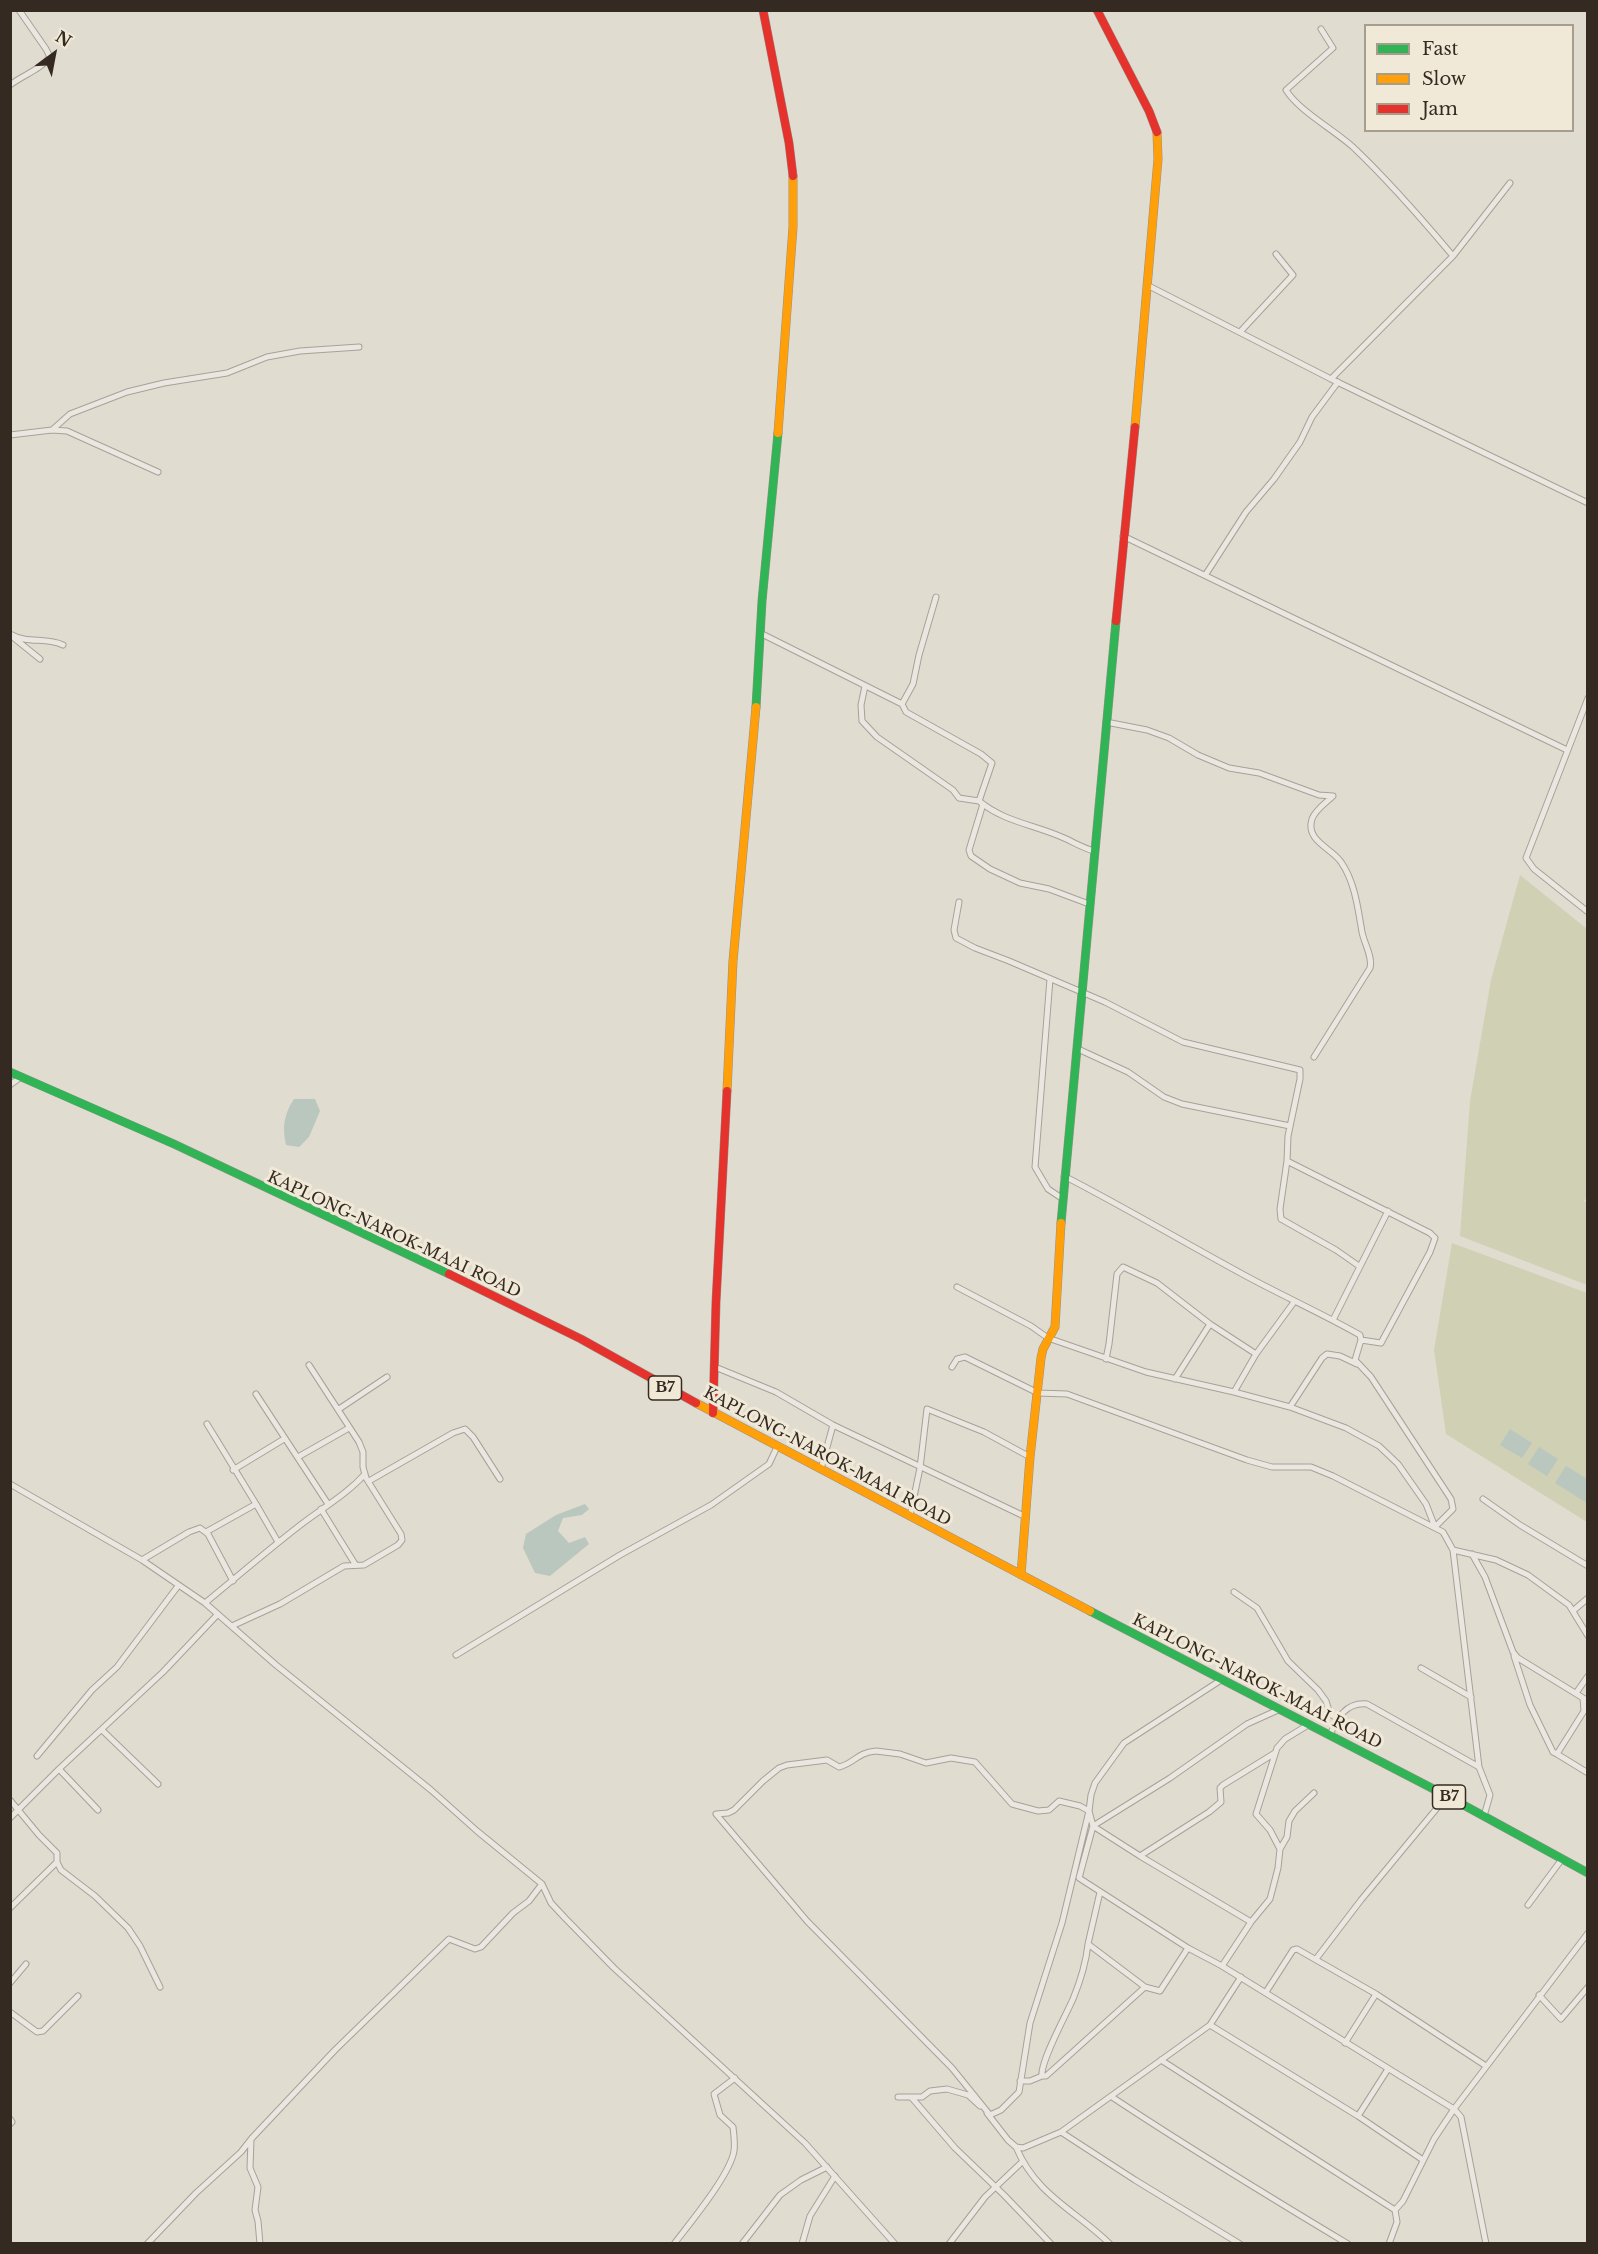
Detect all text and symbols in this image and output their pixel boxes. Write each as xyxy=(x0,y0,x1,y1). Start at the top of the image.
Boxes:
north arrow xyxy=(24,24,84,84)
legend xyxy=(1364,24,1574,132)
text: N xyxy=(52,26,75,51)
text: Fast xyxy=(1422,38,1458,60)
text: Slow xyxy=(1422,68,1466,90)
text: Jam xyxy=(1422,98,1458,120)
street label: KAPLONG-NAROK-MAAI ROAD xyxy=(264,1168,524,1302)
road number: B7 xyxy=(648,1376,682,1400)
street label: KAPLONG-NAROK-MAAI ROAD xyxy=(700,1383,954,1531)
street label: KAPLONG-NAROK-MAAI ROAD xyxy=(1129,1610,1385,1754)
road number: B7 xyxy=(1432,1785,1466,1809)

